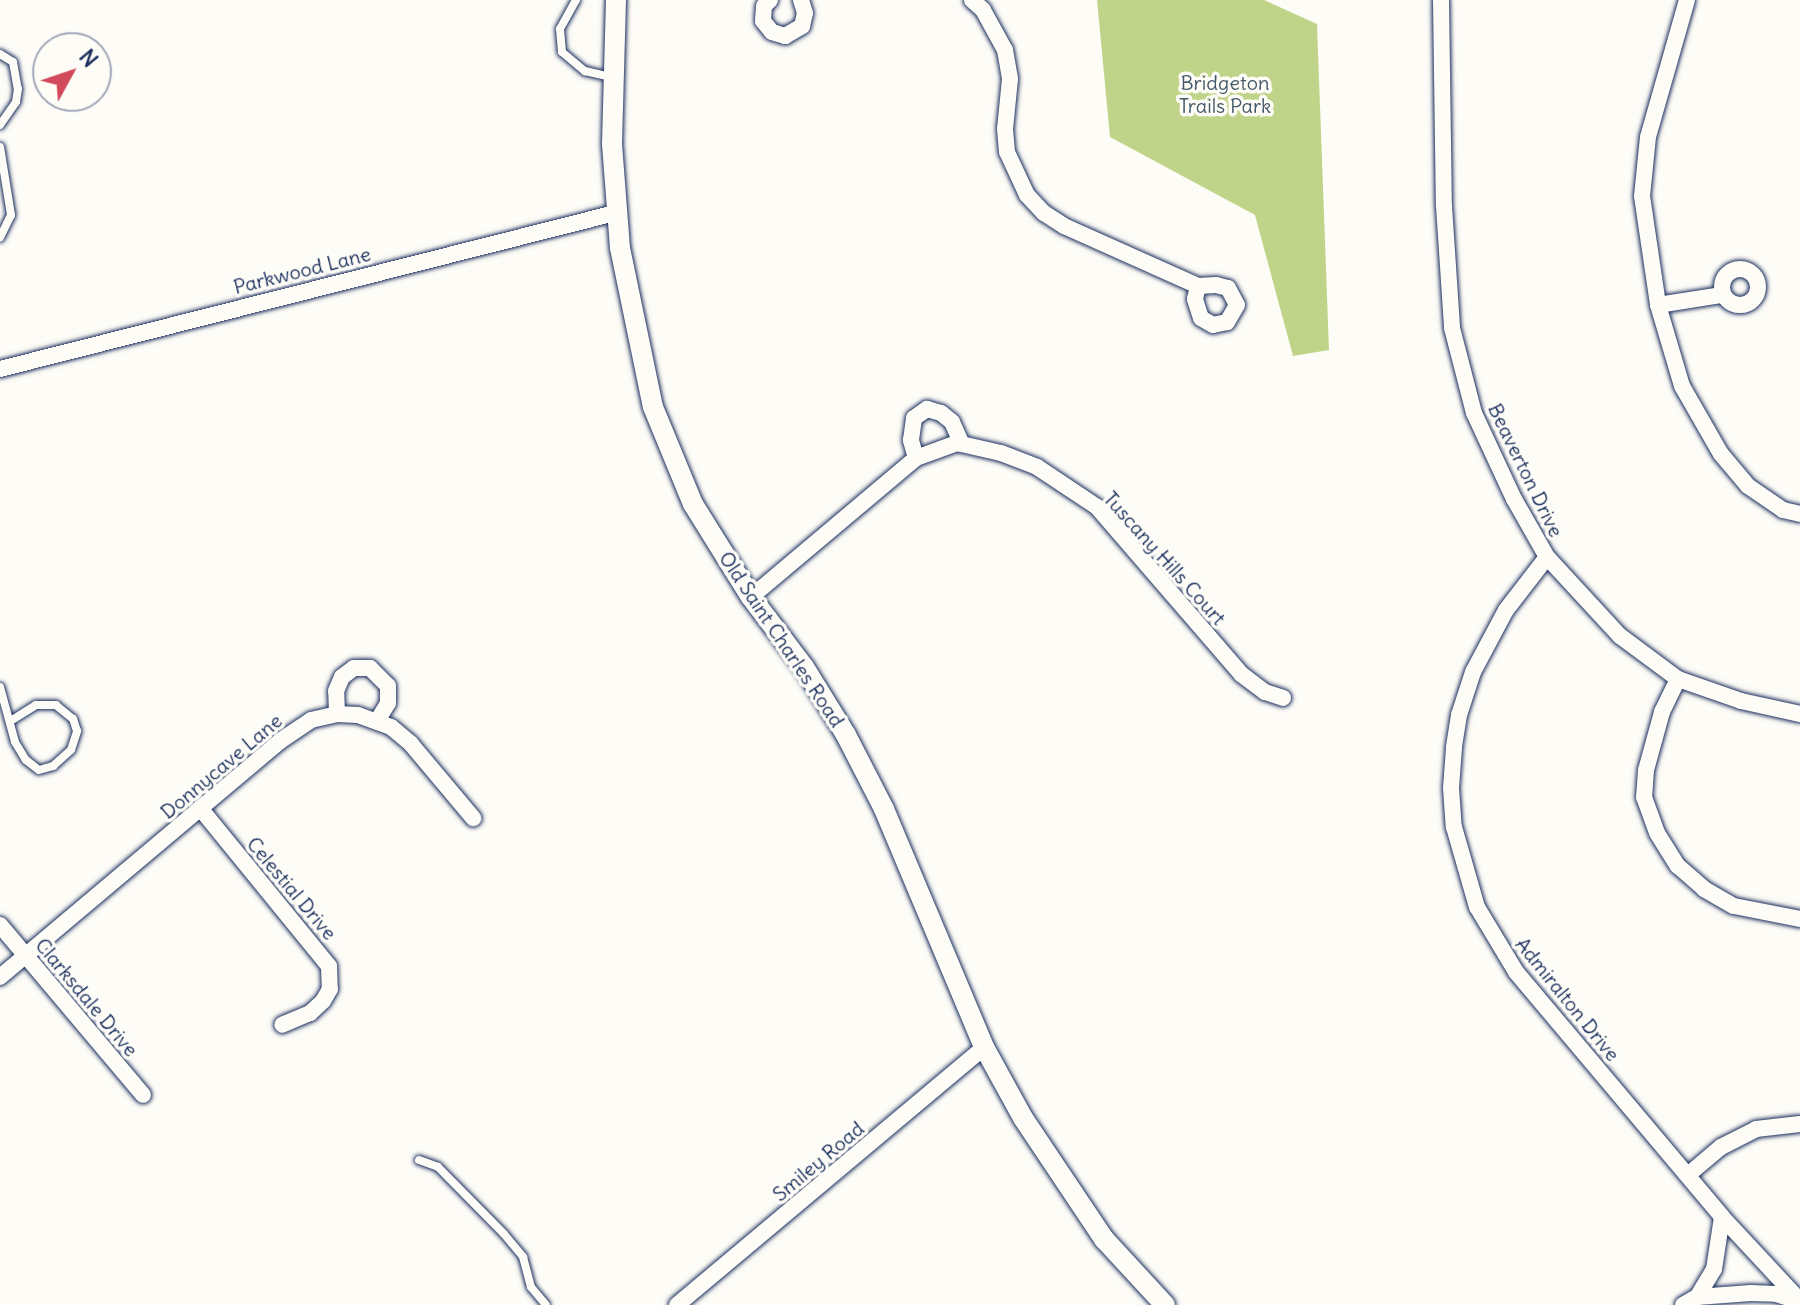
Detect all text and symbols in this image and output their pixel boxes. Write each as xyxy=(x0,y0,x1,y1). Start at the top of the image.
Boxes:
north arrow xyxy=(32,32,112,112)
text: N xyxy=(73,43,104,73)
park label: Bridgeton Trails Park xyxy=(1179,70,1271,117)
street label: Parkwood Lane xyxy=(231,241,373,299)
street label: Beaverton Drive xyxy=(1483,399,1569,541)
street label: Tuscany Hills Court xyxy=(1099,486,1231,630)
street label: Old Saint Charles Road xyxy=(714,547,850,731)
street label: Donnycave Lane xyxy=(155,708,287,824)
street label: Celestial Drive xyxy=(242,832,342,944)
street label: Admiralton Drive xyxy=(1511,932,1625,1066)
street label: Clarksdale Drive xyxy=(31,933,143,1061)
street label: Smiley Road xyxy=(768,1116,868,1206)

